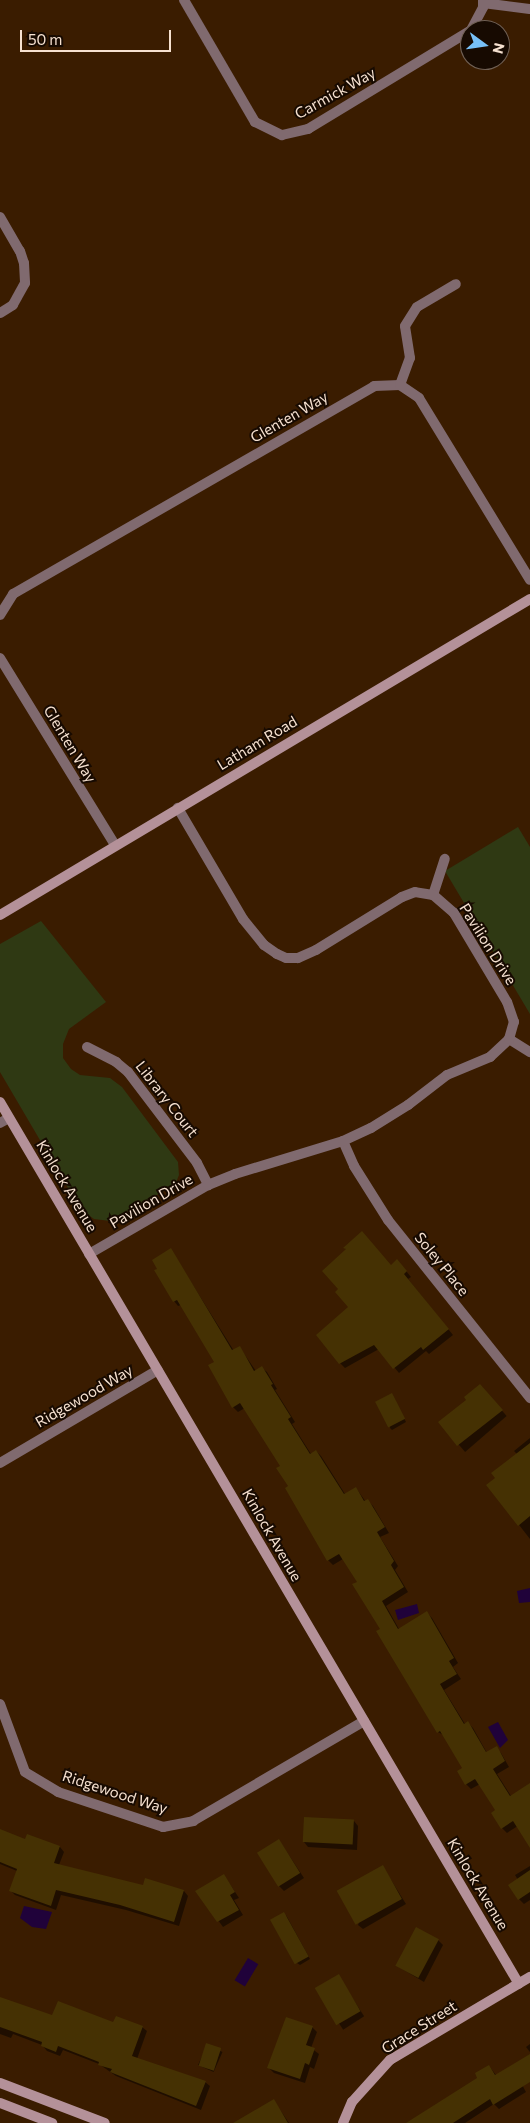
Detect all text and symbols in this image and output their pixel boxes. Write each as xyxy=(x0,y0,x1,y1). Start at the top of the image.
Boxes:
scale bar xyxy=(22,20,174,52)
north arrow xyxy=(460,20,510,70)
text: 50 m xyxy=(28,30,62,48)
text: N xyxy=(490,41,509,56)
street label: Carmick Way xyxy=(292,63,378,123)
street label: Glenten Way xyxy=(247,388,331,446)
street label: Glenten Way xyxy=(40,702,100,786)
street label: Latham Road xyxy=(214,712,300,774)
street label: Pavilion Drive xyxy=(456,900,520,988)
street label: Library Court xyxy=(132,1057,202,1141)
street label: Kinlock Avenue xyxy=(33,1137,101,1235)
street label: Pavilion Drive xyxy=(106,1170,196,1232)
street label: Soley Place xyxy=(411,1229,473,1299)
street label: Ridgewood Way xyxy=(32,1361,136,1431)
street label: Kinlock Avenue xyxy=(238,1486,306,1584)
street label: Ridgewood Way xyxy=(60,1767,170,1817)
street label: Kinlock Avenue xyxy=(444,1835,512,1933)
street label: Grace Street xyxy=(378,1997,460,2057)

